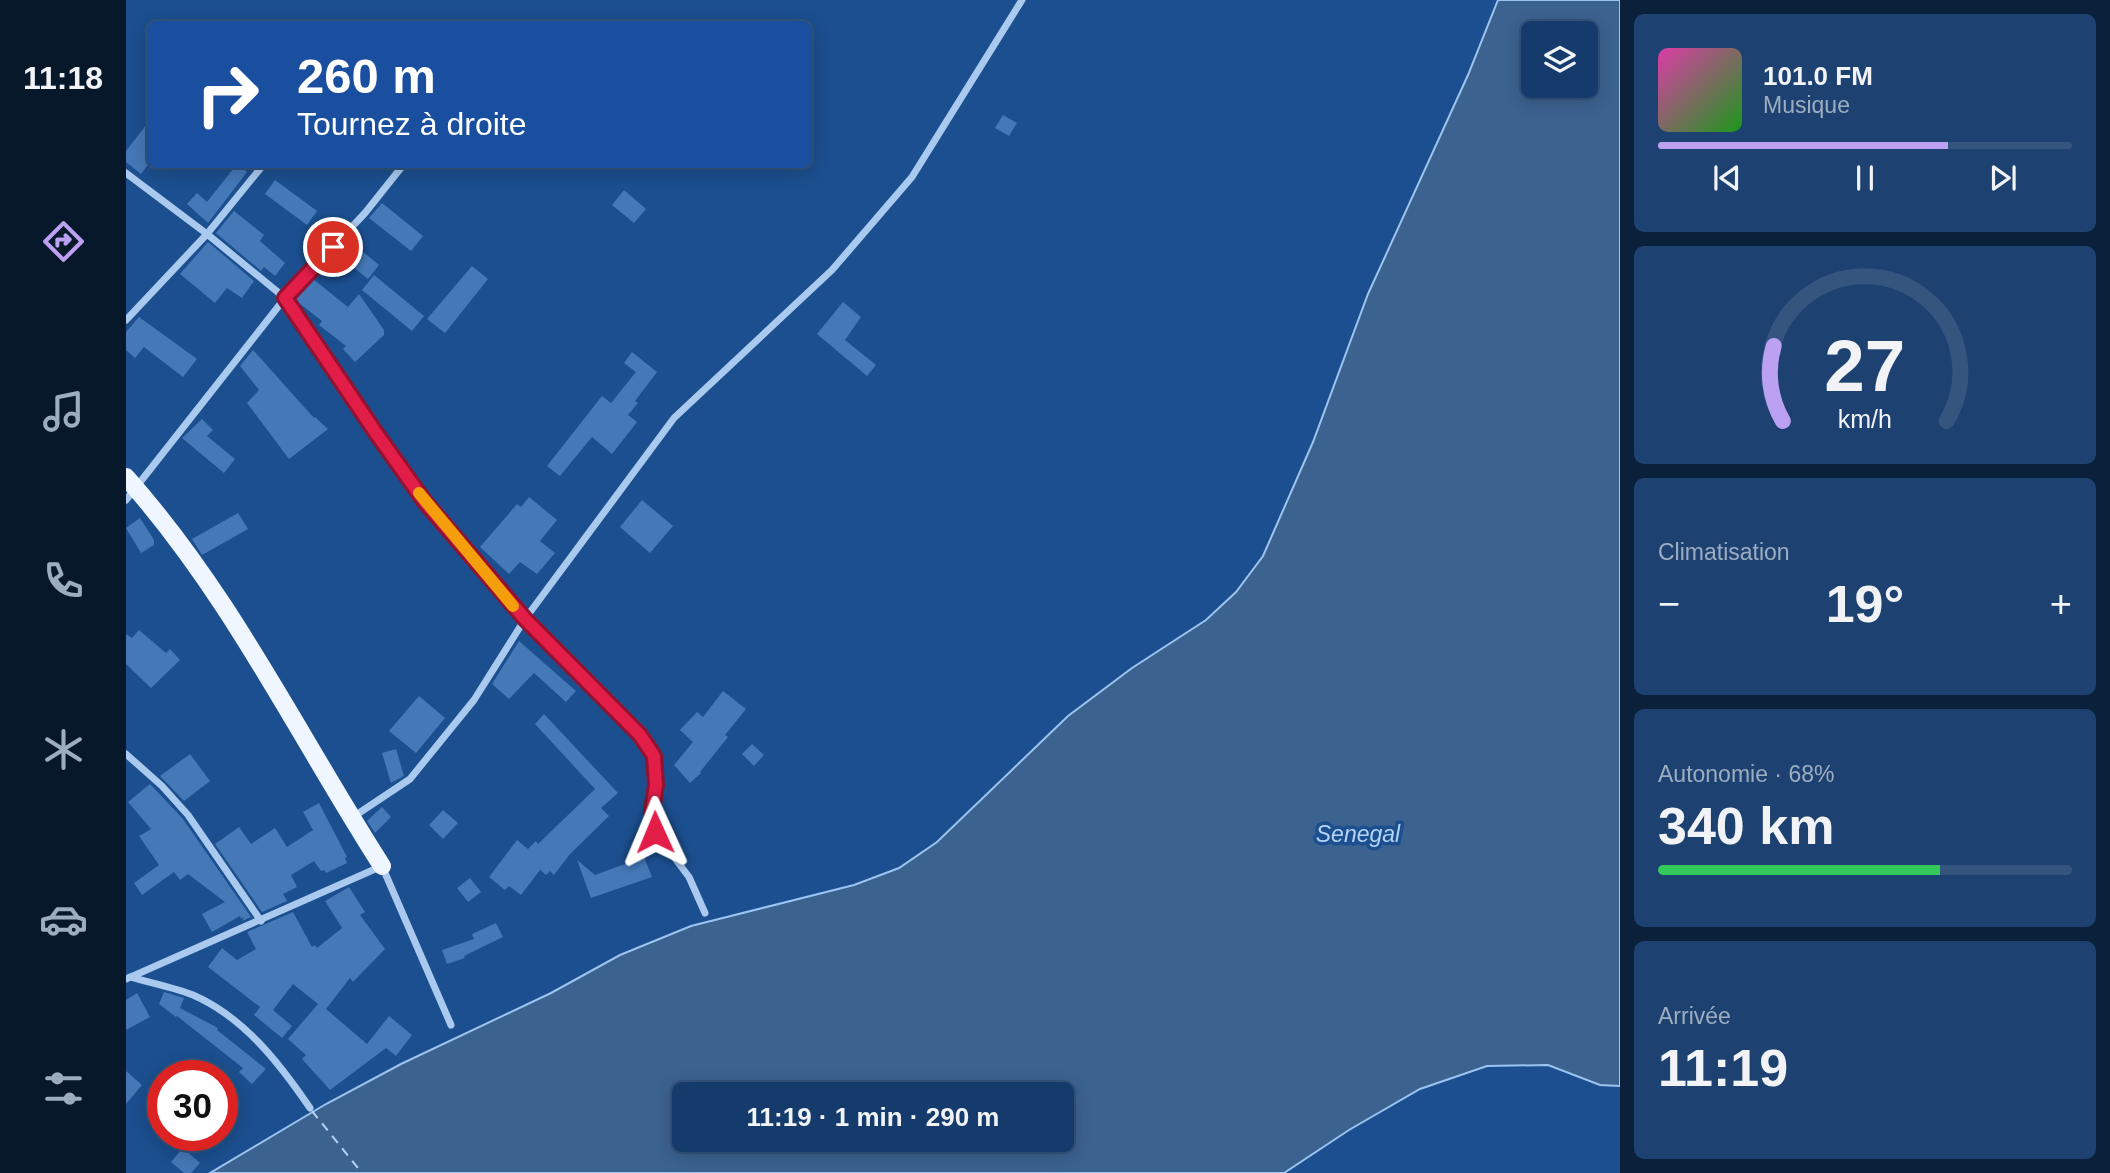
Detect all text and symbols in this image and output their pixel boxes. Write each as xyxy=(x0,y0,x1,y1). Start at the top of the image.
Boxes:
map controls xyxy=(1521,21,1598,98)
button: layers xyxy=(1521,21,1598,98)
icon: right xyxy=(182,49,273,140)
text: 260 m xyxy=(297,49,436,103)
text: 11:18 xyxy=(23,60,103,96)
text: 101.0 FM xyxy=(1763,61,1873,91)
text: Musique xyxy=(1763,92,1850,118)
text: Tournez à droite xyxy=(297,106,526,142)
icon: previous xyxy=(1708,159,1746,197)
icon: pause xyxy=(1846,159,1884,197)
icon: next xyxy=(1984,159,2022,197)
icon: directions xyxy=(39,217,88,266)
pin xyxy=(303,217,363,277)
icon: arrive xyxy=(314,228,352,266)
text: 27 xyxy=(1825,325,1905,406)
icon: music xyxy=(39,387,88,436)
text: km/h xyxy=(1838,404,1892,432)
text: Climatisation xyxy=(1658,539,1790,565)
icon: phone xyxy=(39,556,88,605)
text: 19° xyxy=(1826,575,1904,633)
text: − xyxy=(1658,583,1680,625)
text: + xyxy=(2050,583,2072,625)
icon: climate xyxy=(39,725,88,774)
text: Autonomie · 68% xyxy=(1658,761,1834,787)
position arrow xyxy=(618,795,692,869)
text: 340 km xyxy=(1658,797,1834,855)
water label: Senegal xyxy=(1316,821,1401,847)
icon: car xyxy=(39,895,88,944)
text: Arrivée xyxy=(1658,1003,1731,1029)
text: 11:19 xyxy=(1658,1039,1788,1097)
speed limit sign: 30 xyxy=(147,1060,238,1151)
icon: filters xyxy=(39,1064,88,1113)
text: 11:19 · 1 min · 290 m xyxy=(747,1102,999,1132)

